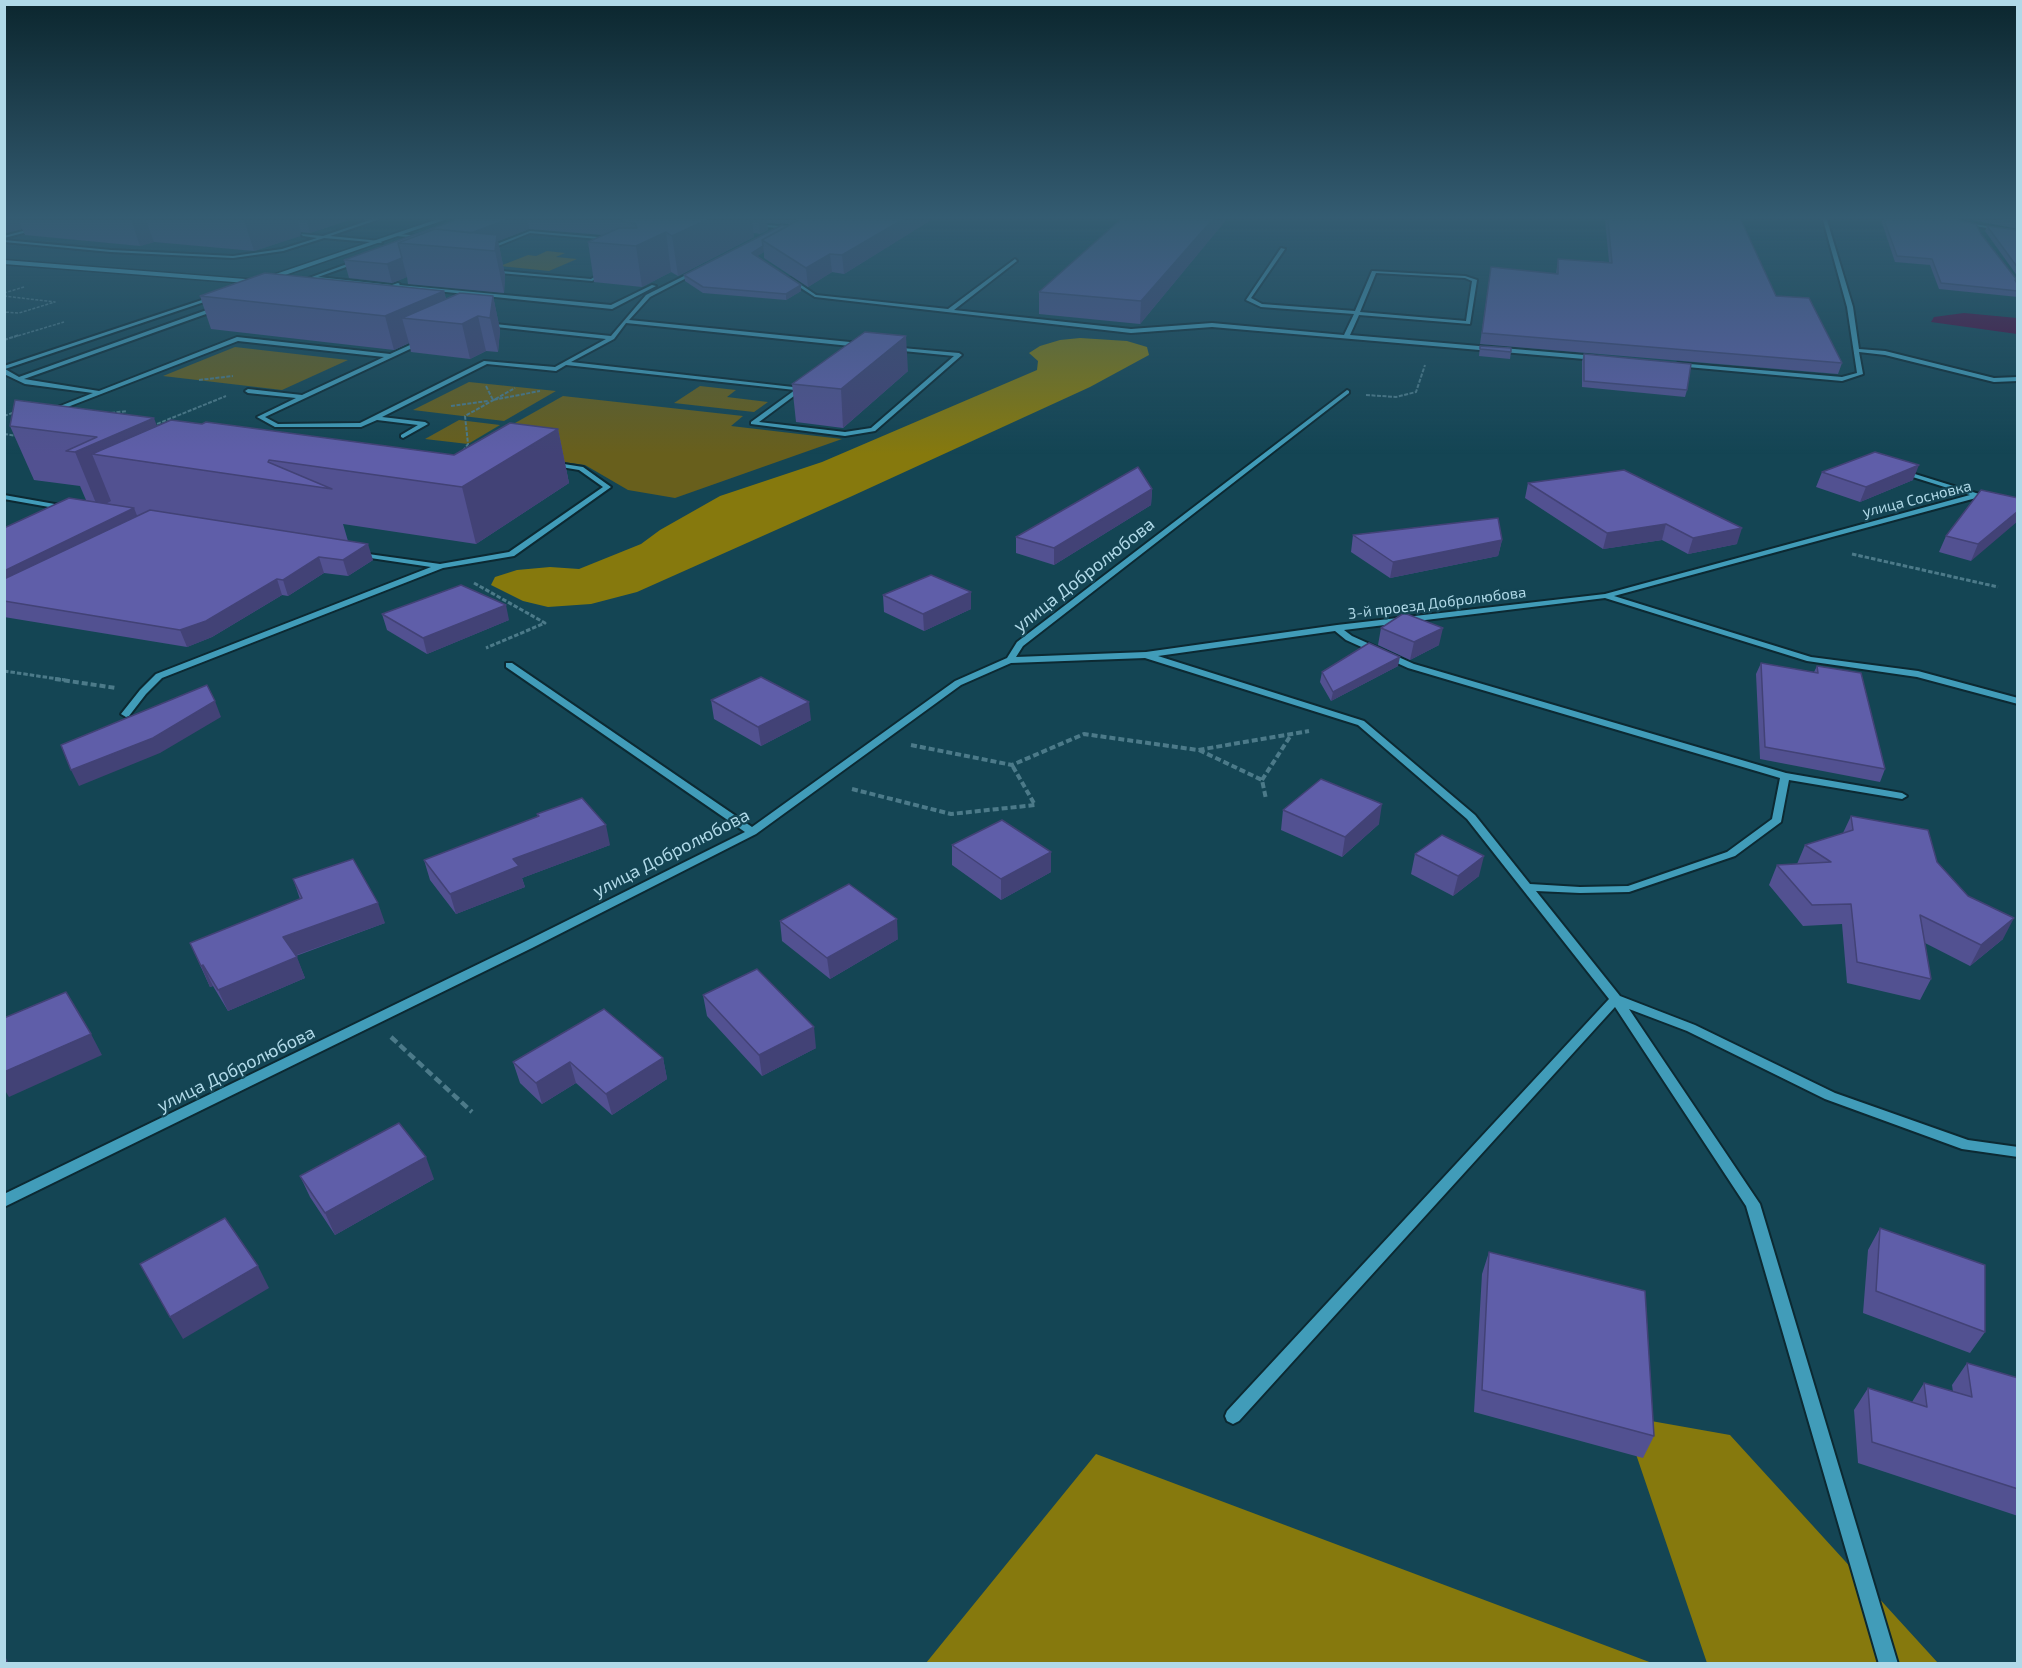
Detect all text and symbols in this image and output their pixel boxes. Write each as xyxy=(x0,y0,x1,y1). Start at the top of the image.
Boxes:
street label: улица Сосновка xyxy=(1861,477,1973,521)
street label: улица Добролюбова xyxy=(1009,513,1159,637)
street label: 3-й проезд Добролюбова xyxy=(1347,583,1527,623)
street label: улица Добролюбова xyxy=(589,804,753,902)
street label: улица Добролюбова xyxy=(154,1021,318,1117)

